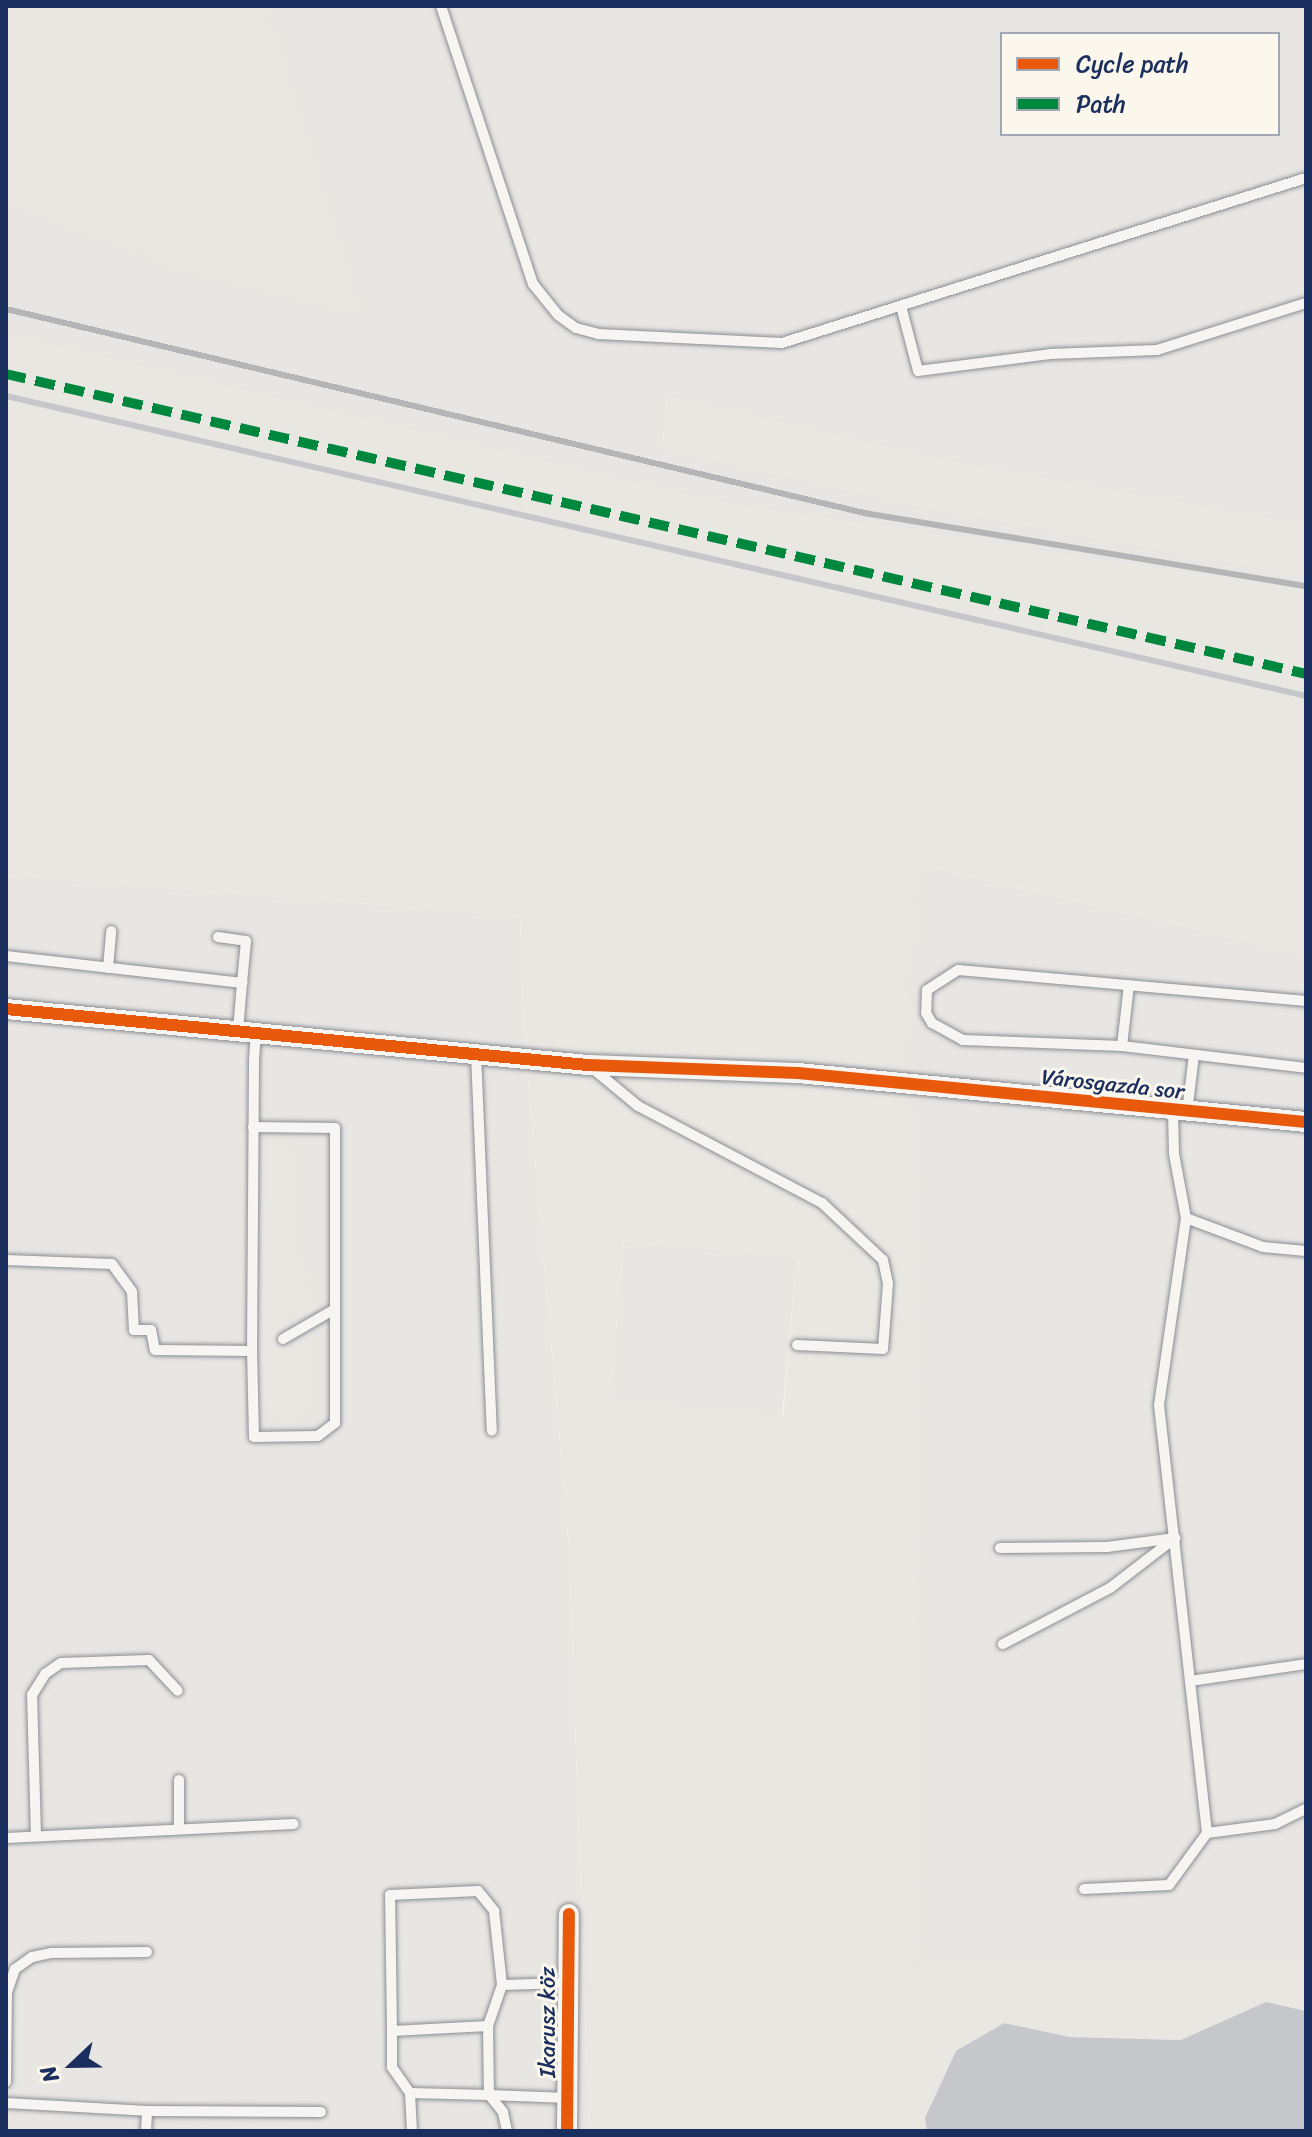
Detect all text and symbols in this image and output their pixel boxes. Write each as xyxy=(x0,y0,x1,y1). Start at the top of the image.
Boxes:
legend xyxy=(1000,32,1280,136)
text: Cycle path xyxy=(1076,43,1189,85)
text: Path xyxy=(1076,83,1126,125)
street label: Városgazda sor xyxy=(1040,1063,1186,1105)
street label: Ikarusz köz xyxy=(535,1967,561,2077)
north arrow xyxy=(32,2025,112,2105)
text: N xyxy=(28,2060,70,2089)

